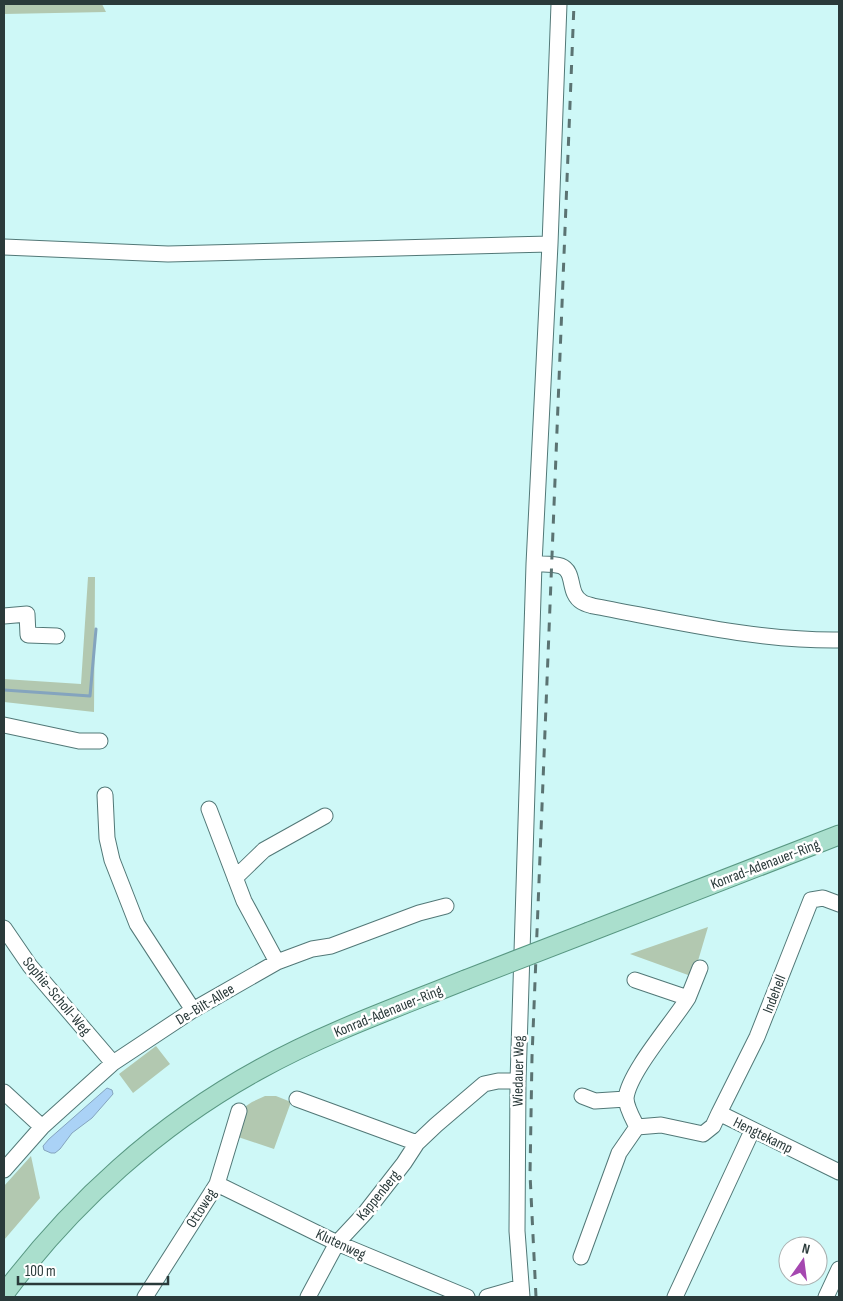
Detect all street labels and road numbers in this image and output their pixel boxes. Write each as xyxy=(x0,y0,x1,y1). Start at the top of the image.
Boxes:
street label: Konrad-Adenauer-Ring xyxy=(708,835,822,894)
street label: Sophie-Scholl-Weg xyxy=(18,953,95,1040)
street label: Indehell xyxy=(758,972,790,1016)
street label: De-Bilt-Allee xyxy=(172,979,238,1029)
street label: Konrad-Adenauer-Ring xyxy=(331,981,445,1042)
street label: Wiedauer Weg xyxy=(508,1035,529,1107)
street label: Hengtekamp xyxy=(730,1113,796,1158)
street label: Kappenberg xyxy=(352,1166,404,1224)
street label: Ottoweg xyxy=(182,1185,221,1232)
street label: Klutenweg xyxy=(313,1225,369,1264)

